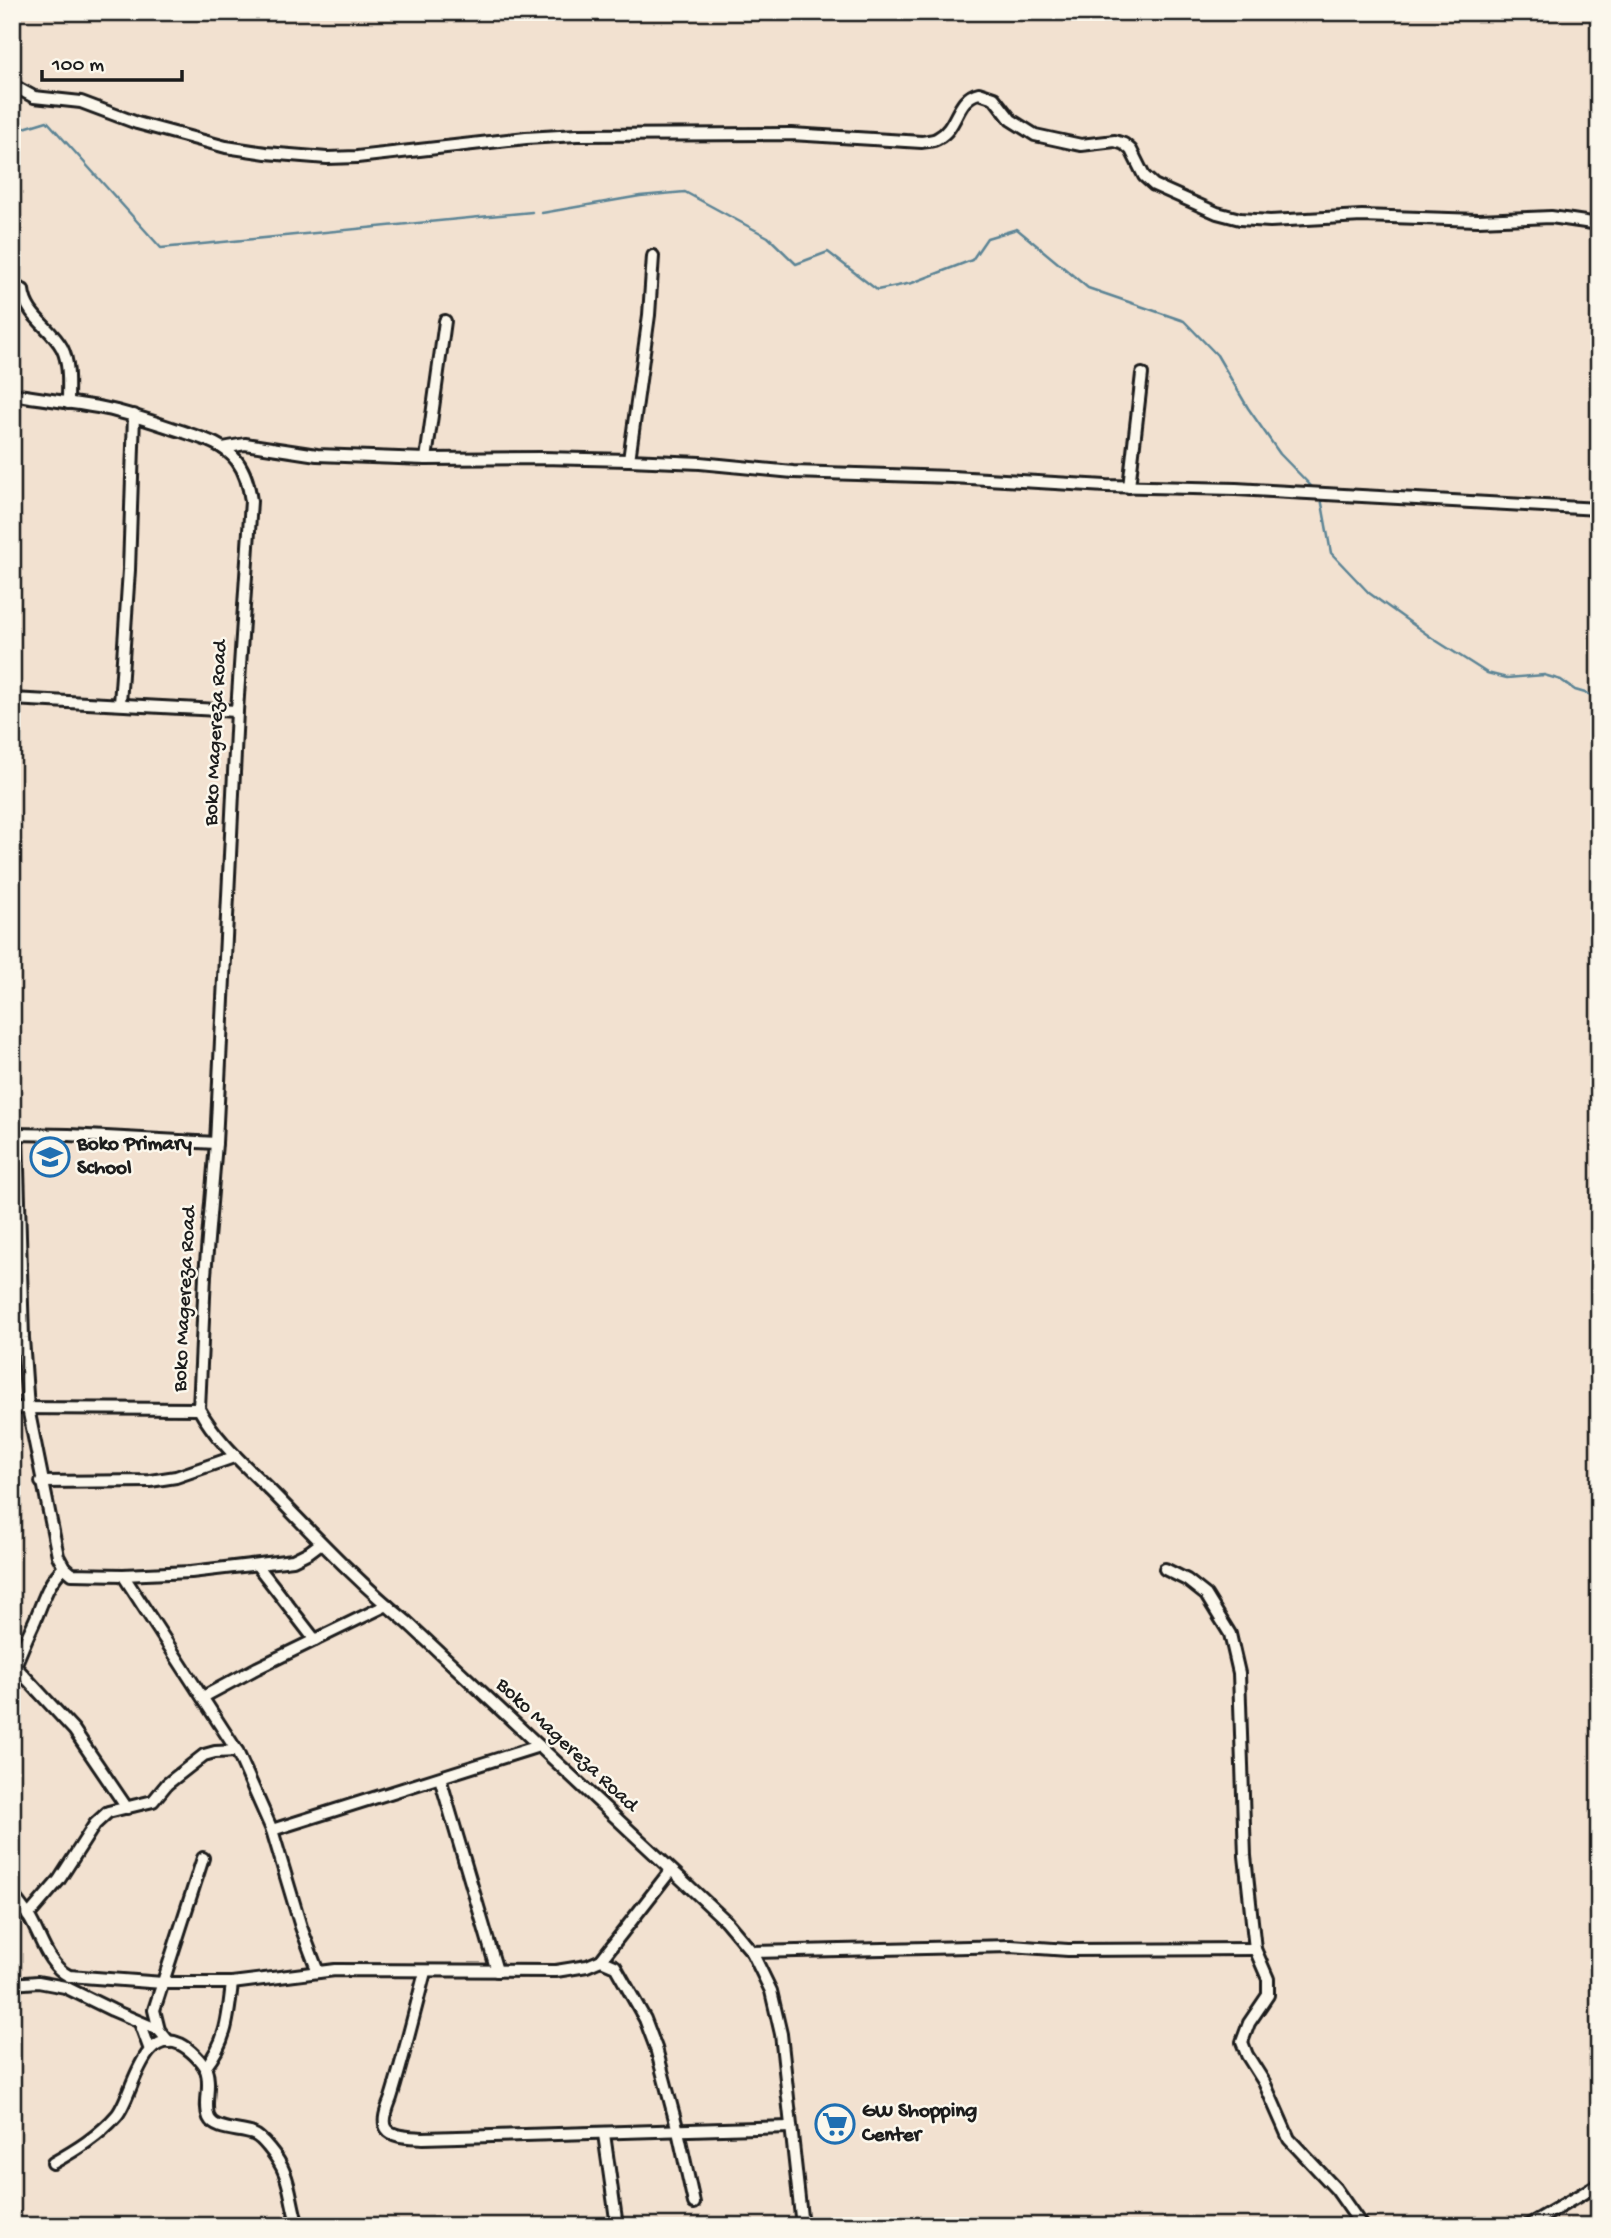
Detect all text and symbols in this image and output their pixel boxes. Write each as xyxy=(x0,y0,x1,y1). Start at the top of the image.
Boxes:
scale bar xyxy=(42,38,182,82)
text: 100 m xyxy=(51,54,104,79)
street label: Boko Magereza Road xyxy=(200,638,234,827)
place label: Boko Primary School xyxy=(76,1133,192,1182)
school or university icon: Boko Primary School xyxy=(29,1136,71,1178)
street label: Boko Magereza Road xyxy=(169,1204,203,1393)
street label: Boko Magereza Road xyxy=(489,1673,644,1820)
place label: GW Shopping Center xyxy=(861,2100,977,2149)
supermarket icon: GW Shopping Center xyxy=(814,2103,856,2145)

